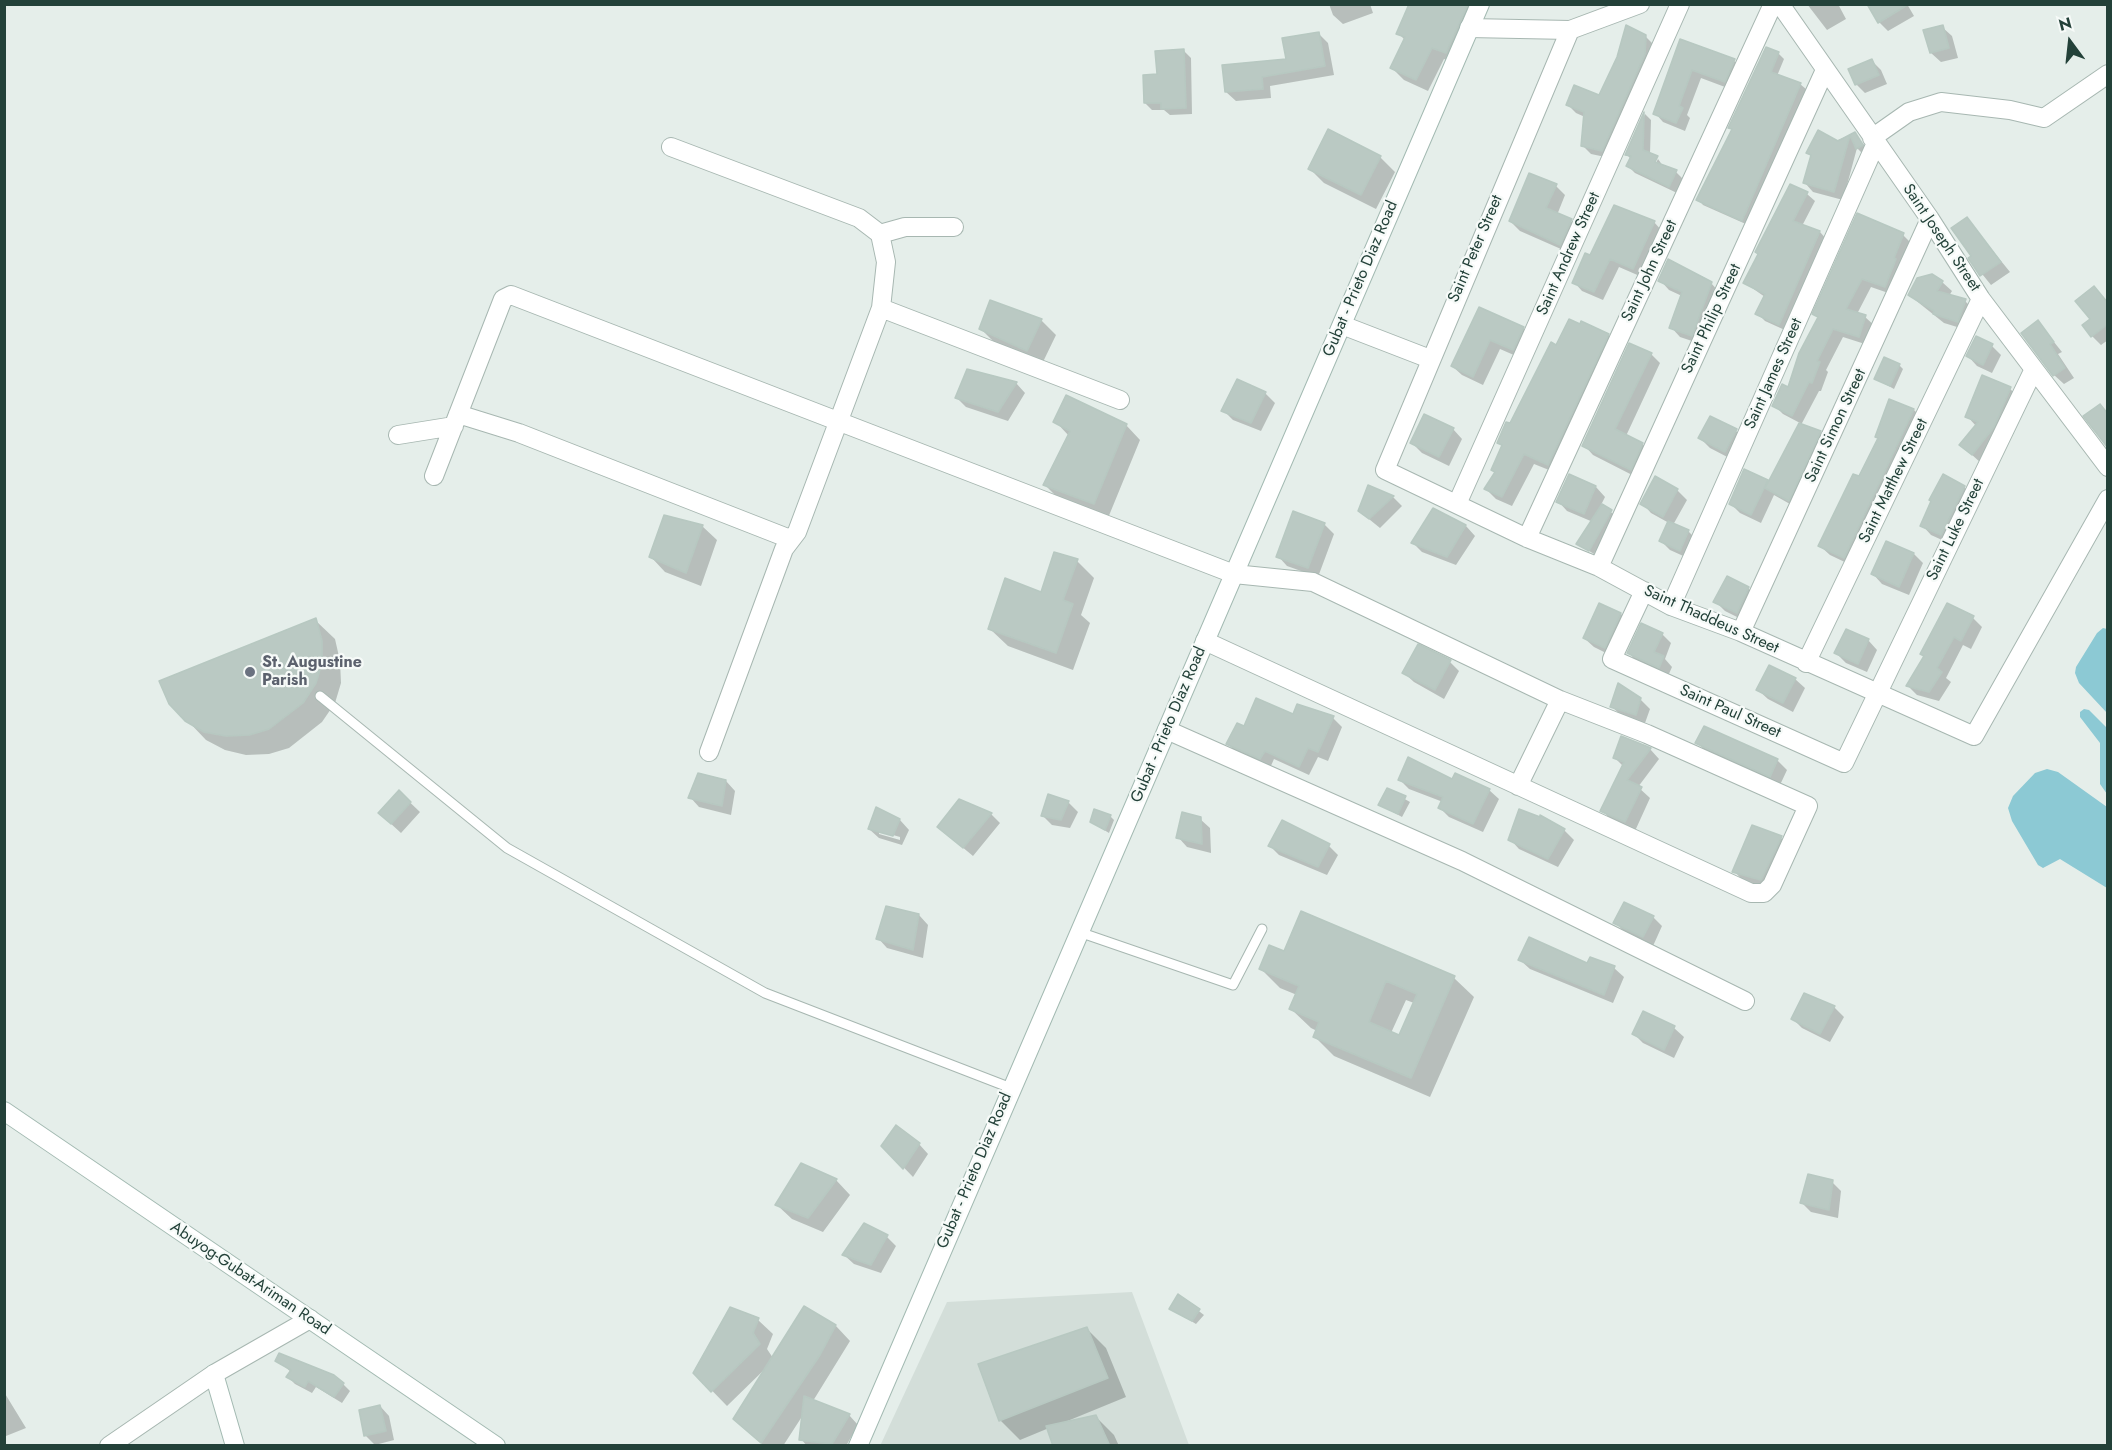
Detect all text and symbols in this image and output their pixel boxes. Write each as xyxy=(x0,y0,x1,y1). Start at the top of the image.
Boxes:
text: N xyxy=(2056,11,2074,37)
north arrow xyxy=(2040,12,2100,72)
street label: Saint Joseph Street xyxy=(1898,181,1984,295)
street label: Saint Andrew Street xyxy=(1533,189,1605,319)
street label: Saint Peter Street xyxy=(1445,192,1507,306)
street label: Gubat - Prieto Diaz Road xyxy=(1319,198,1403,360)
street label: Saint John Street xyxy=(1618,217,1682,325)
street label: Saint Philip Street xyxy=(1678,261,1746,377)
street label: Saint James Street xyxy=(1741,316,1807,432)
street label: Saint Simon Street xyxy=(1801,366,1871,486)
street label: Saint Matthew Street xyxy=(1856,416,1932,546)
street label: Saint Luke Street xyxy=(1923,476,1989,584)
street label: Saint Thaddeus Street xyxy=(1641,582,1781,658)
street label: Gubat - Prieto Diaz Road xyxy=(1127,644,1211,806)
place label: St. Augustine Parish xyxy=(262,653,362,691)
marker: St. Augustine Parish xyxy=(243,665,257,679)
street label: Saint Paul Street xyxy=(1676,681,1784,743)
street label: Gubat - Prieto Diaz Road xyxy=(933,1090,1017,1252)
street label: Abuyog-Gubat-Ariman Road xyxy=(166,1218,334,1340)

